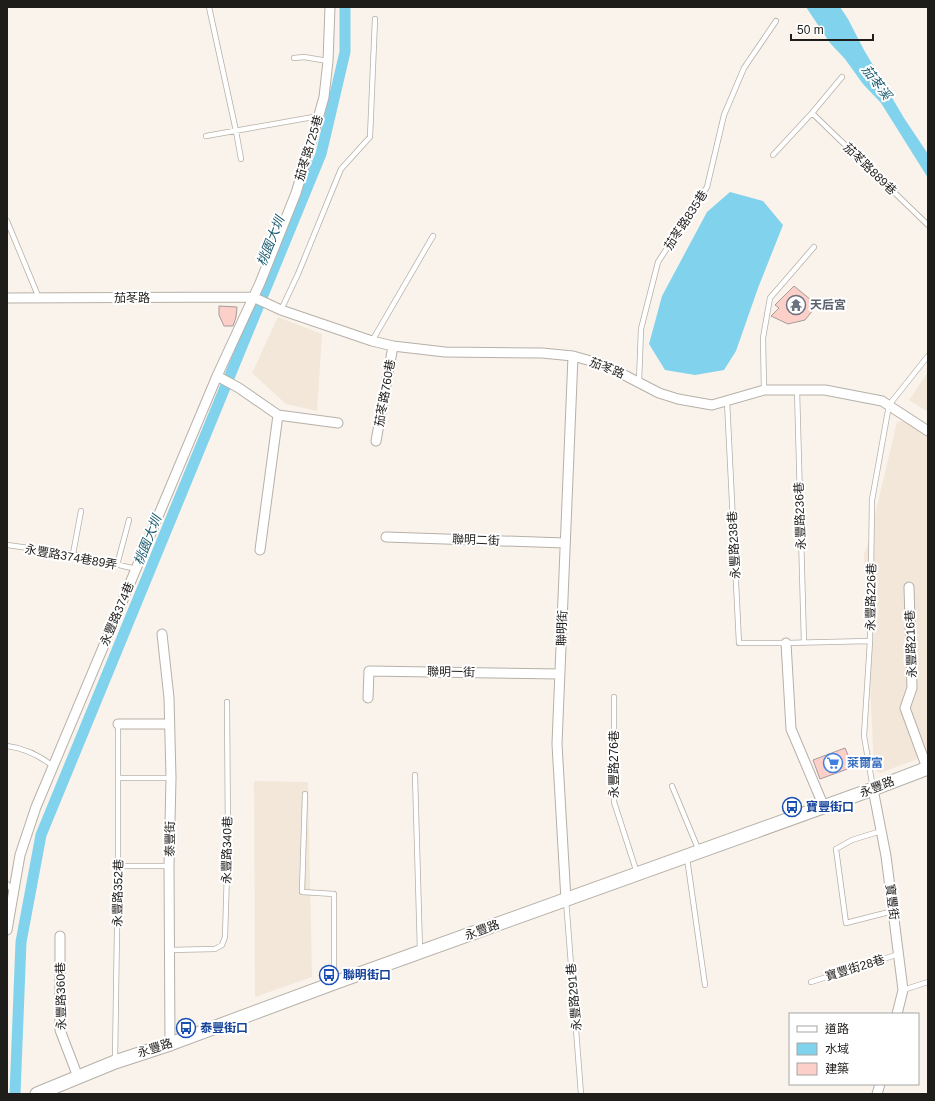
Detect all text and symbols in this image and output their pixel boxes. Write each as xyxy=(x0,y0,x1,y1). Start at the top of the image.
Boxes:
scale bar xyxy=(791,16,873,42)
text: 50 m xyxy=(797,23,824,37)
water label: 茄苳溪 xyxy=(859,62,896,104)
street label: 茄苳路725巷 xyxy=(292,113,326,183)
street label: 茄苳路889巷 xyxy=(841,140,899,198)
street label: 茄苳路835巷 xyxy=(662,188,710,252)
water label: 桃園大圳 xyxy=(254,212,288,268)
street label: 茄苳路 xyxy=(114,291,150,305)
temple icon: 天后宮 xyxy=(785,294,807,316)
place label: 天后宮 xyxy=(810,298,846,312)
street label: 茄苳路 xyxy=(588,355,626,381)
street label: 茄苳路760巷 xyxy=(372,358,398,428)
street label: 永豐路236巷 xyxy=(792,482,808,550)
water label: 桃園大圳 xyxy=(131,511,165,567)
street label: 永豐路238巷 xyxy=(725,511,743,579)
street label: 聯明二街 xyxy=(452,532,500,548)
street label: 永豐路374巷89弄 xyxy=(24,542,118,572)
street label: 永豐路226巷 xyxy=(863,563,879,631)
street label: 永豐路374巷 xyxy=(97,580,137,648)
street label: 聯明街 xyxy=(554,610,570,646)
street label: 永豐路216巷 xyxy=(903,610,919,678)
street label: 聯明一街 xyxy=(427,665,475,679)
street label: 永豐路276巷 xyxy=(607,730,621,798)
supermarket icon: 萊爾富 xyxy=(822,752,844,774)
place label: 萊爾富 xyxy=(847,756,883,770)
street label: 永豐路 xyxy=(858,774,896,800)
bus stop icon: 寶豐街口 xyxy=(781,796,803,818)
place label: 寶豐街口 xyxy=(806,800,854,814)
street label: 永豐路340巷 xyxy=(219,816,235,884)
street label: 泰豐街 xyxy=(163,821,177,857)
street label: 永豐路352巷 xyxy=(110,859,126,927)
street label: 寶豐街 xyxy=(883,883,901,921)
street label: 永豐路 xyxy=(463,917,501,943)
street label: 寶豐街28巷 xyxy=(824,952,886,984)
street label: 永豐路360巷 xyxy=(53,962,69,1030)
street label: 永豐路291巷 xyxy=(564,963,584,1031)
bus stop icon: 聯明街口 xyxy=(318,964,340,986)
place label: 聯明街口 xyxy=(343,968,391,982)
legend xyxy=(789,1013,919,1085)
bus stop icon: 泰豐街口 xyxy=(175,1017,197,1039)
place label: 泰豐街口 xyxy=(200,1021,248,1035)
text: 道路 xyxy=(825,1022,849,1036)
street label: 永豐路 xyxy=(136,1036,174,1060)
text: 水域 xyxy=(825,1042,849,1056)
text: 建築 xyxy=(825,1062,849,1076)

